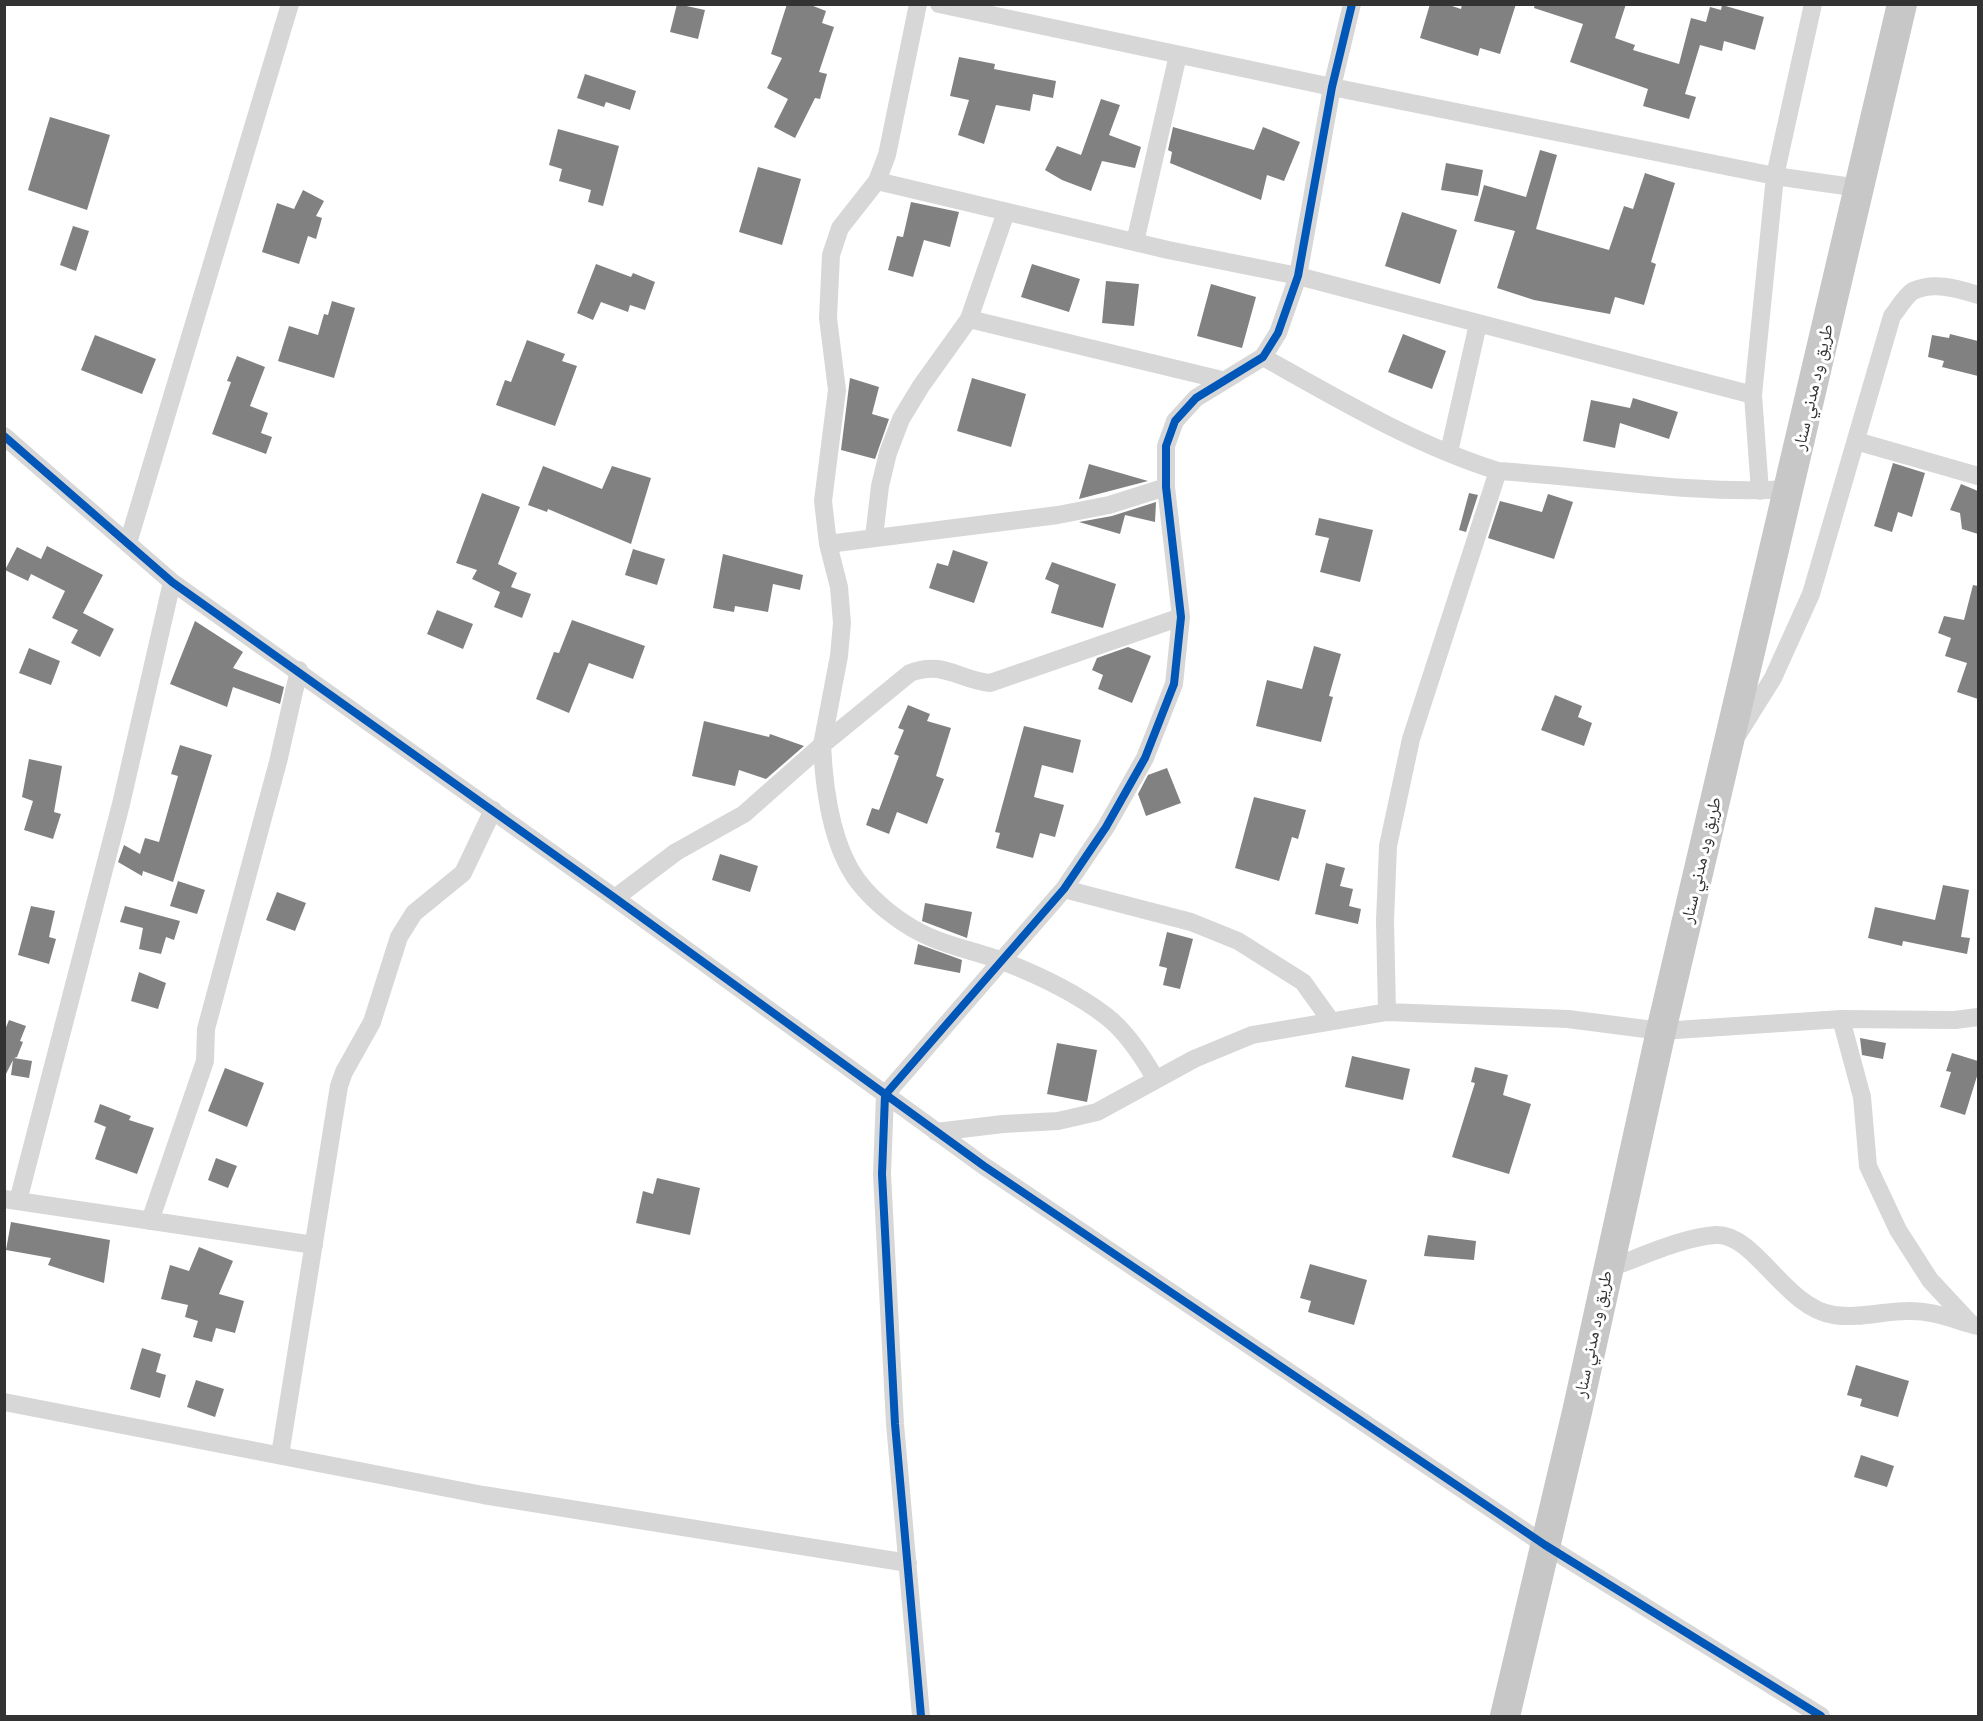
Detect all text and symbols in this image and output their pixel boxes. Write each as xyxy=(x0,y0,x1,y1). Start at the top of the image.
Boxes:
street label: طريق ود مدني سنار xyxy=(1788,322,1838,452)
street label: طريق ود مدني سنار xyxy=(1676,795,1726,925)
street label: طريق ود مدني سنار xyxy=(1569,1269,1617,1399)

